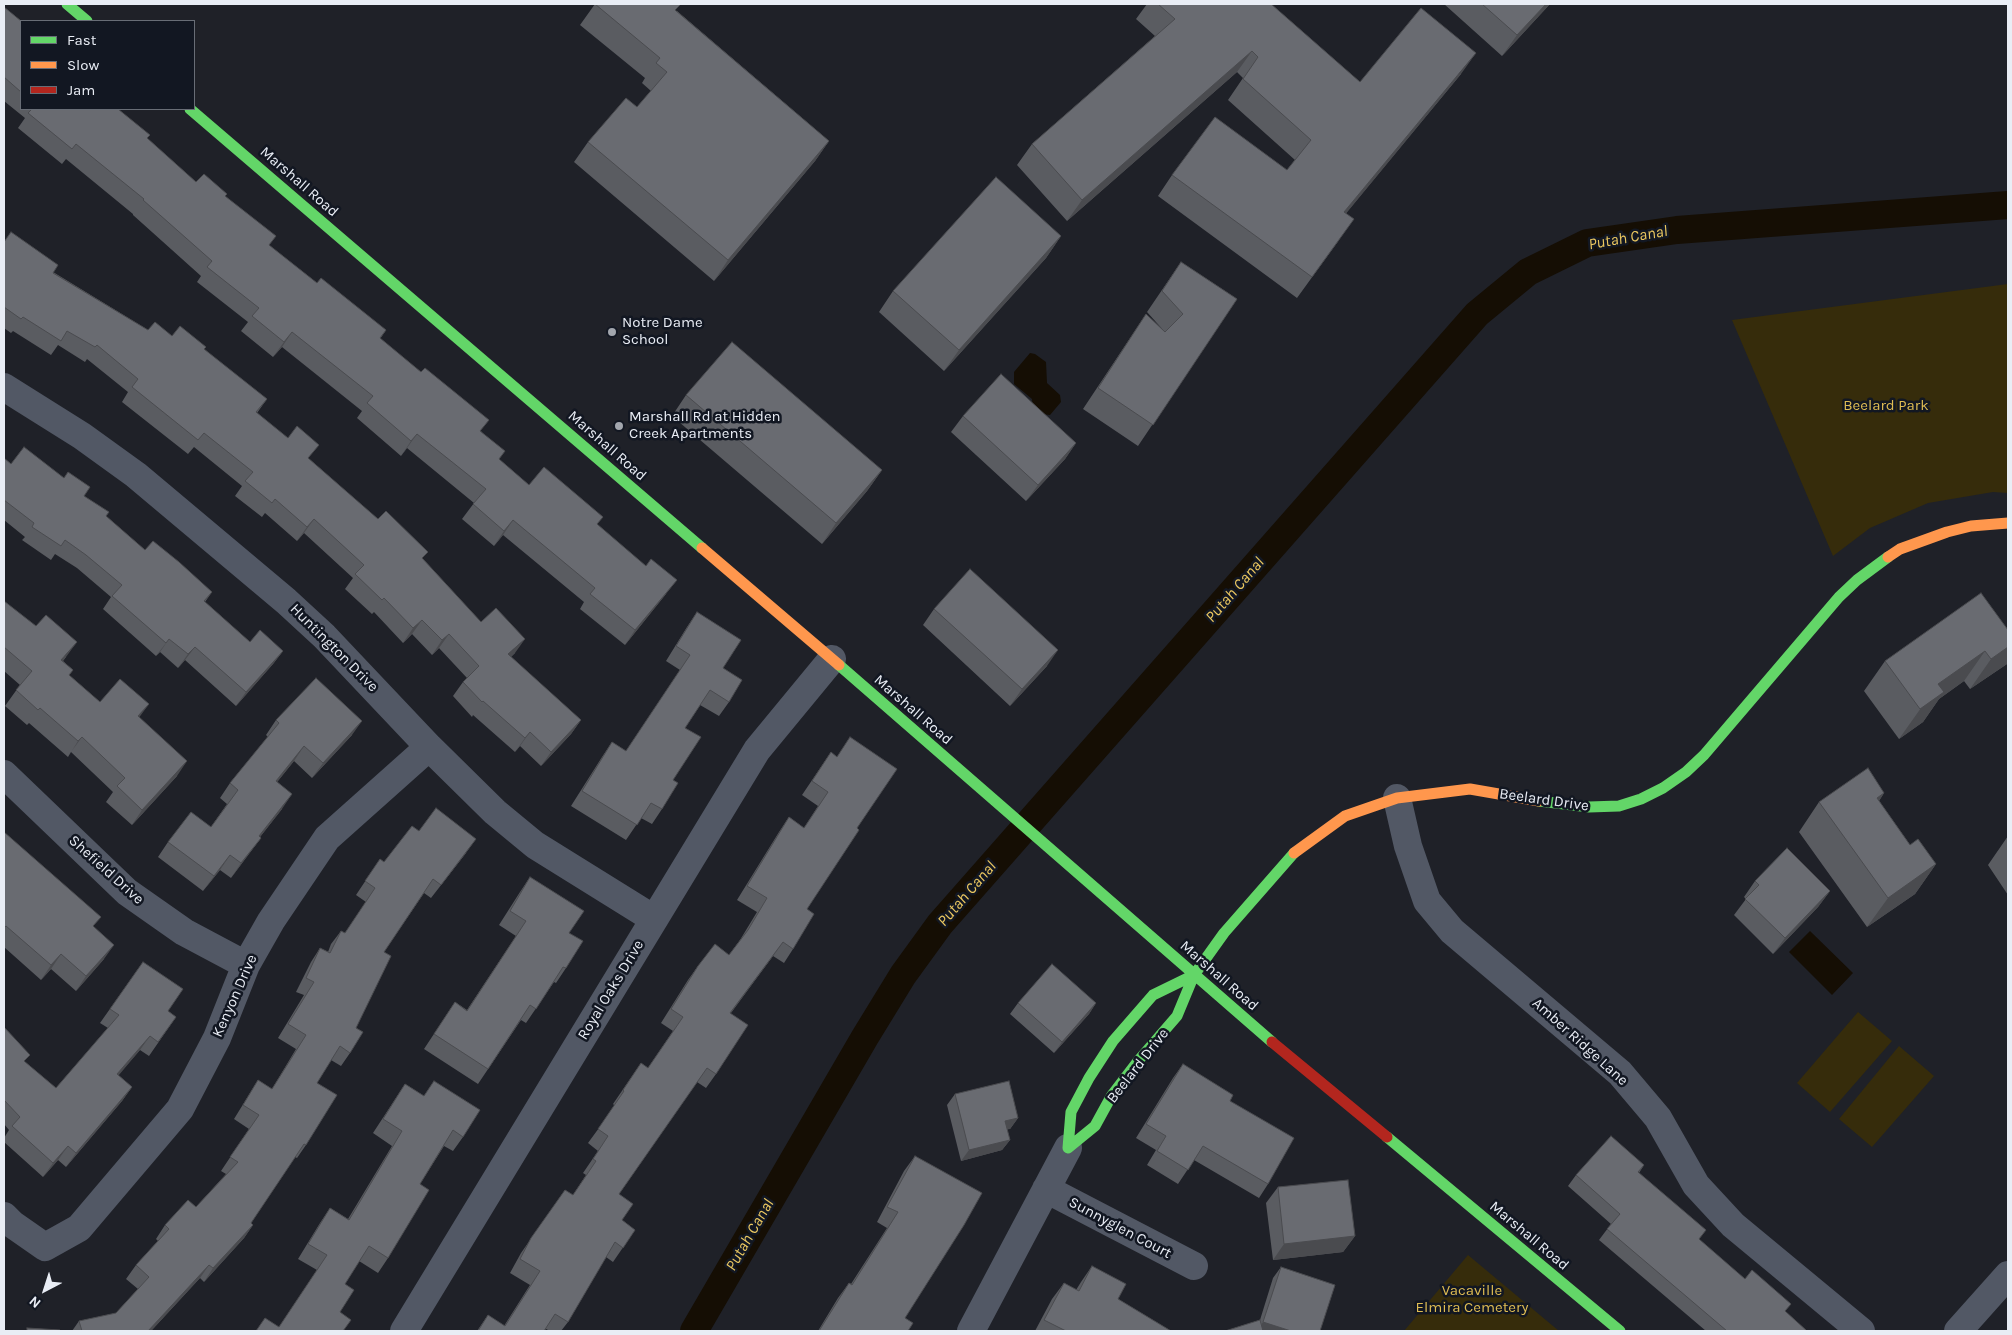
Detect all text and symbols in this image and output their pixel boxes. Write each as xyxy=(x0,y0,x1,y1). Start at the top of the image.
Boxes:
legend xyxy=(20,20,195,110)
text: Fast xyxy=(67,31,96,49)
text: Slow xyxy=(67,56,99,74)
text: Jam xyxy=(67,81,95,99)
street label: Marshall Road xyxy=(256,143,342,221)
water label: Putah Canal xyxy=(1587,222,1669,254)
place label: Notre Dame School xyxy=(622,314,703,349)
marker: Notre Dame School xyxy=(606,326,618,338)
park label: Beelard Park xyxy=(1843,397,1929,415)
street label: Marshall Road xyxy=(564,407,650,485)
place label: Marshall Rd at Hidden Creek Apartments xyxy=(629,408,781,443)
marker: Marshall Rd at Hidden Creek Apartments xyxy=(613,420,625,432)
water label: Putah Canal xyxy=(1202,554,1268,626)
street label: Huntington Drive xyxy=(286,600,382,696)
street label: Marshall Road xyxy=(870,671,956,749)
street label: Beelard Drive xyxy=(1498,785,1590,815)
street label: Shefield Drive xyxy=(65,832,147,908)
water label: Putah Canal xyxy=(934,858,1000,930)
street label: Royal Oaks Drive xyxy=(574,937,648,1043)
street label: Marshall Road xyxy=(1176,937,1262,1015)
street label: Kenyon Drive xyxy=(209,952,261,1040)
street label: Amber Ridge Lane xyxy=(1528,994,1632,1090)
street label: Beelard Drive xyxy=(1103,1025,1173,1107)
street label: Sunnyglen Court xyxy=(1066,1193,1174,1263)
water label: Putah Canal xyxy=(722,1196,778,1274)
street label: Marshall Road xyxy=(1486,1198,1572,1274)
north arrow xyxy=(20,1265,70,1315)
park label: Vacaville Elmira Cemetery xyxy=(1416,1282,1528,1317)
text: N xyxy=(26,1292,44,1312)

